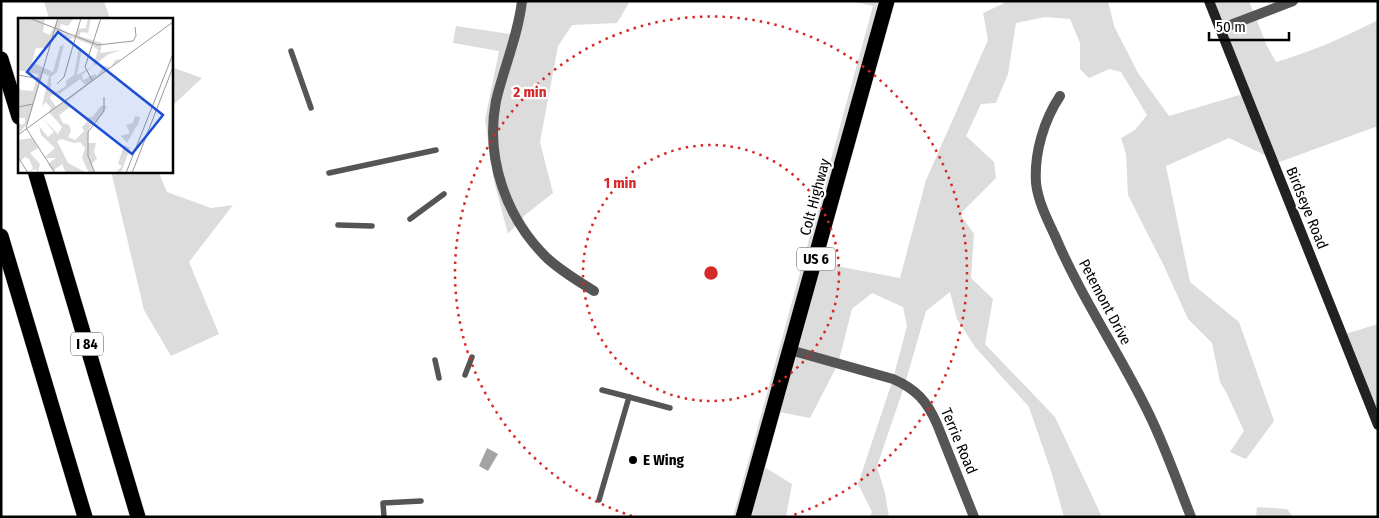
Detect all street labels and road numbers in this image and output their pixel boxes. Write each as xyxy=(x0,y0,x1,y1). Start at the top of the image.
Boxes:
street label: Colt Highway xyxy=(796,156,834,237)
street label: Birdseye Road xyxy=(1282,164,1332,252)
road number: US 6 xyxy=(797,248,835,270)
street label: Petemont Drive xyxy=(1075,256,1135,348)
road number: I 84 xyxy=(71,332,103,356)
street label: Terrie Road xyxy=(937,405,981,477)

